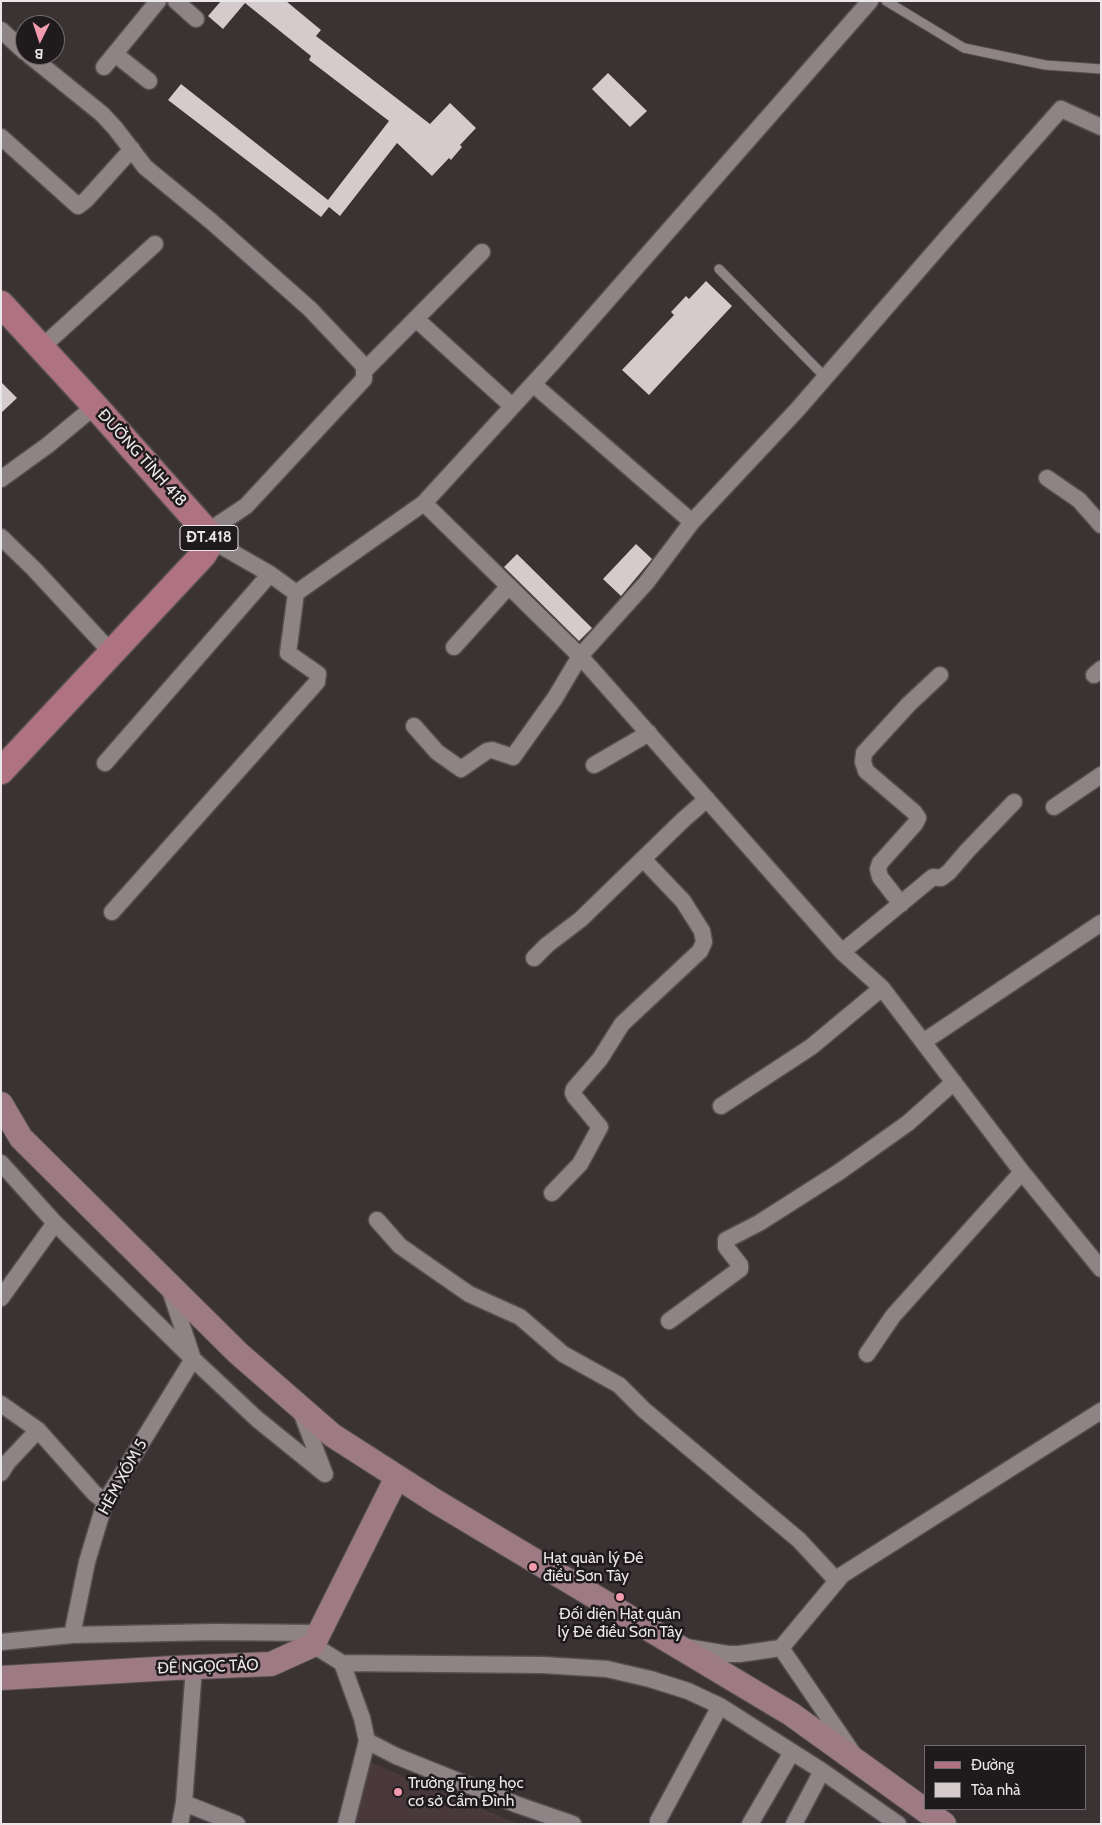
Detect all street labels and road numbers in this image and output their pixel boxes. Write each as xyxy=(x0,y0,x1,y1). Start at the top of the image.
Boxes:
street label: ĐƯỜNG TỈNH 418 xyxy=(93,405,191,511)
road number: ĐT.418 xyxy=(180,526,238,550)
street label: HẺM XÓM 5 xyxy=(94,1436,152,1518)
street label: ĐÊ NGỌC TẢO xyxy=(157,1656,259,1678)

